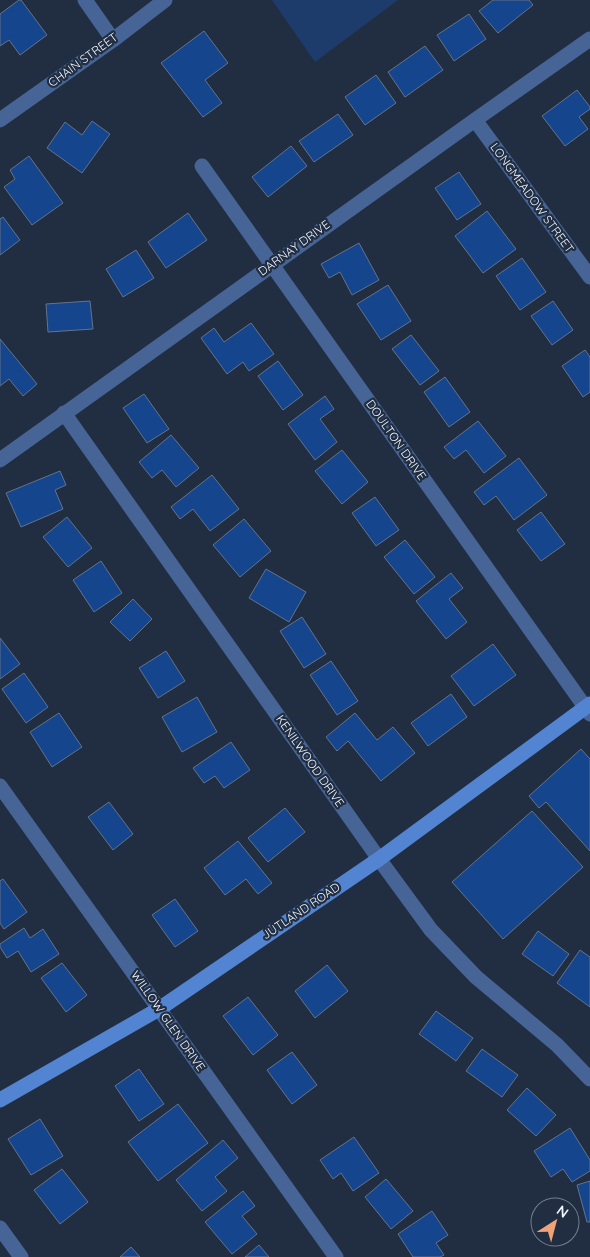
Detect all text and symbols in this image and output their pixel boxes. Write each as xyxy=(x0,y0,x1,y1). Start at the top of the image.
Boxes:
street label: CHAIN STREET xyxy=(45,29,120,90)
street label: LONGMEADOW STREET xyxy=(487,140,577,256)
street label: DARNAY DRIVE xyxy=(255,216,333,279)
street label: DOULTON DRIVE xyxy=(363,397,430,483)
street label: KENILWOOD DRIVE xyxy=(273,712,348,810)
street label: JUTLAND ROAD xyxy=(259,879,343,942)
street label: WILLOW GLEN DRIVE xyxy=(128,968,209,1074)
north arrow xyxy=(530,1197,580,1247)
text: N xyxy=(553,1201,572,1222)

